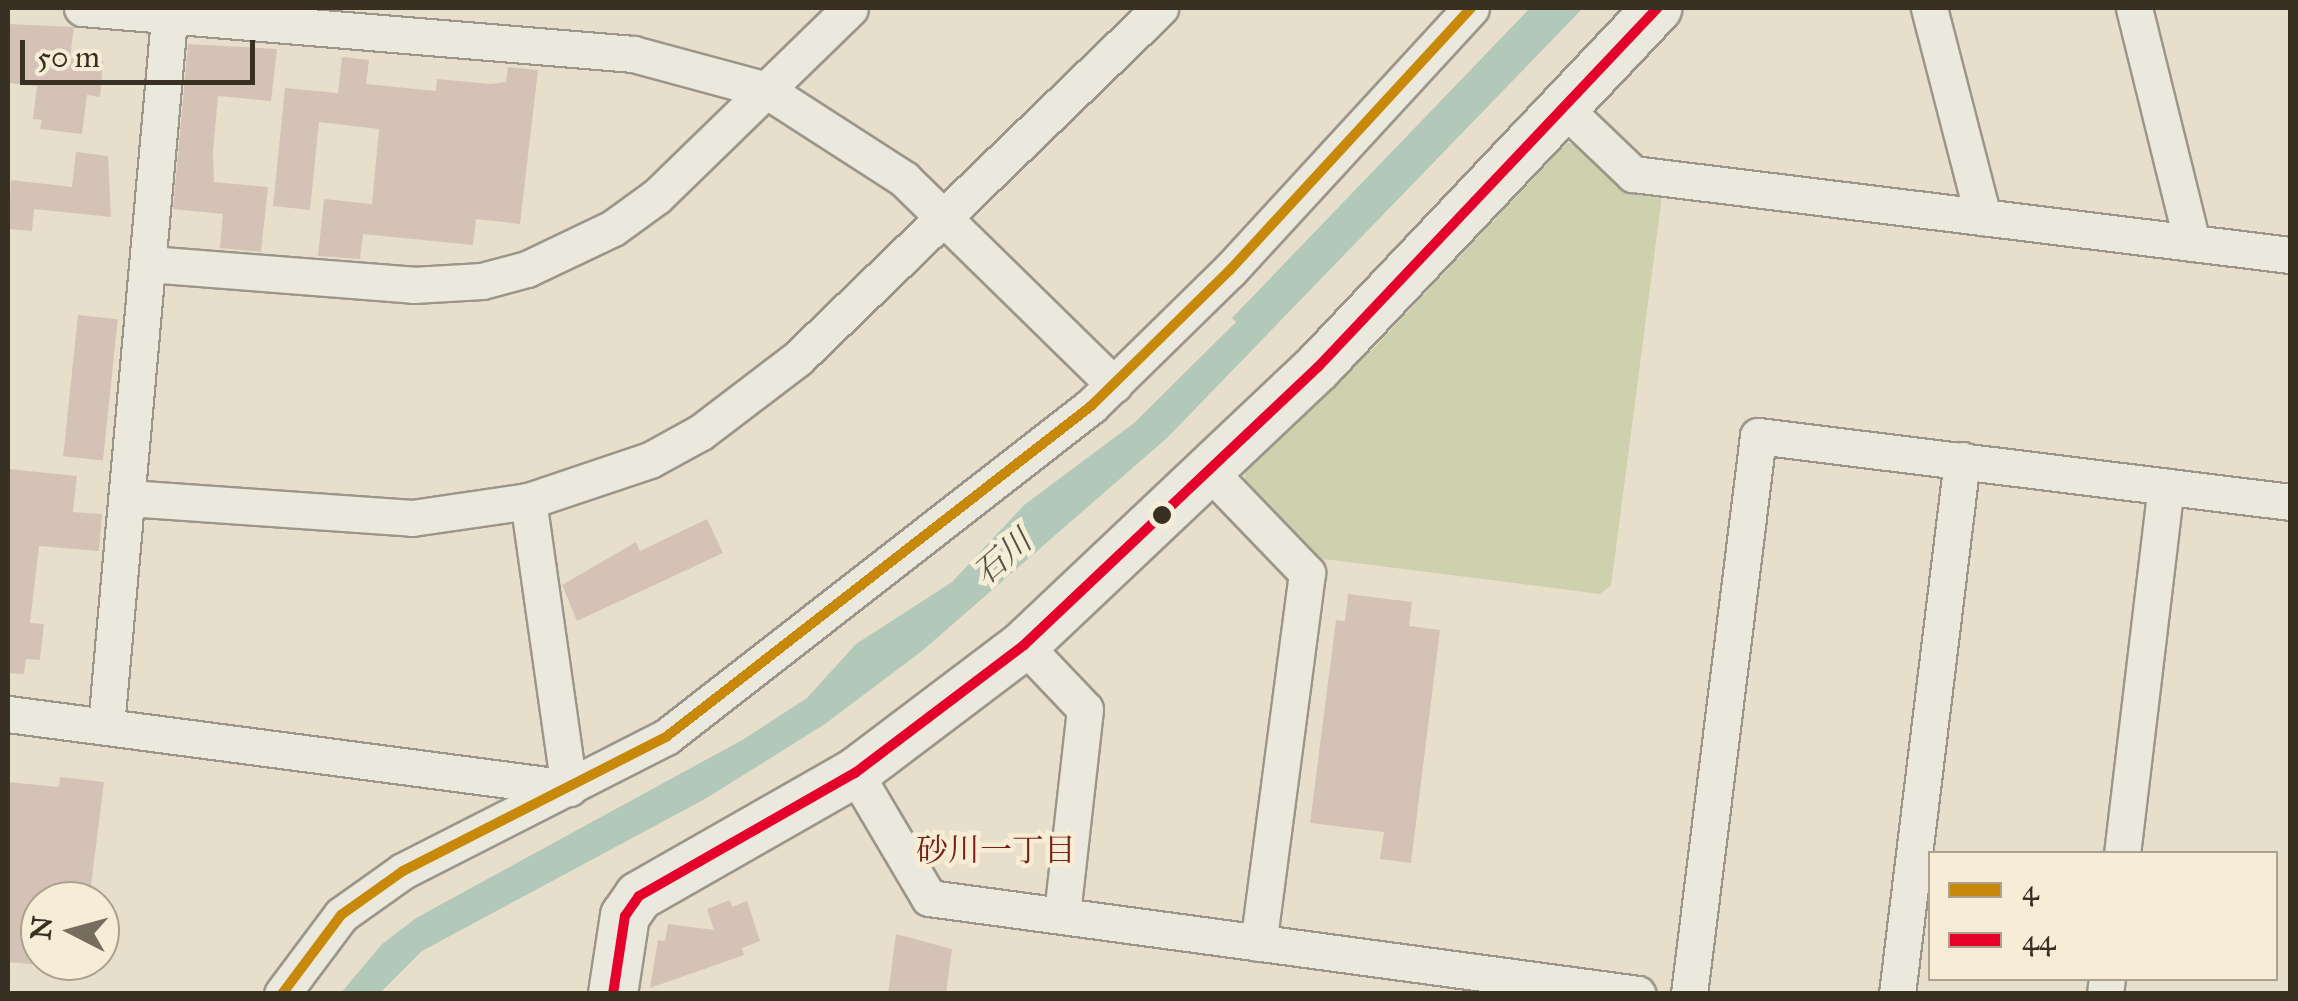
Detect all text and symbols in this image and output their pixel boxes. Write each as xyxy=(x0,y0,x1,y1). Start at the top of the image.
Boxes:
scale bar xyxy=(25,20,260,82)
text: 50 m xyxy=(37,39,100,75)
unlabelled marker xyxy=(1152,505,1172,525)
water label: 石川 xyxy=(966,523,1040,593)
district label: 砂川一丁目 xyxy=(916,832,1076,870)
legend xyxy=(1928,851,2278,981)
text: 4 xyxy=(2022,872,2039,908)
north arrow xyxy=(20,881,120,981)
text: N xyxy=(23,914,60,942)
text: 44 xyxy=(2022,922,2055,958)

